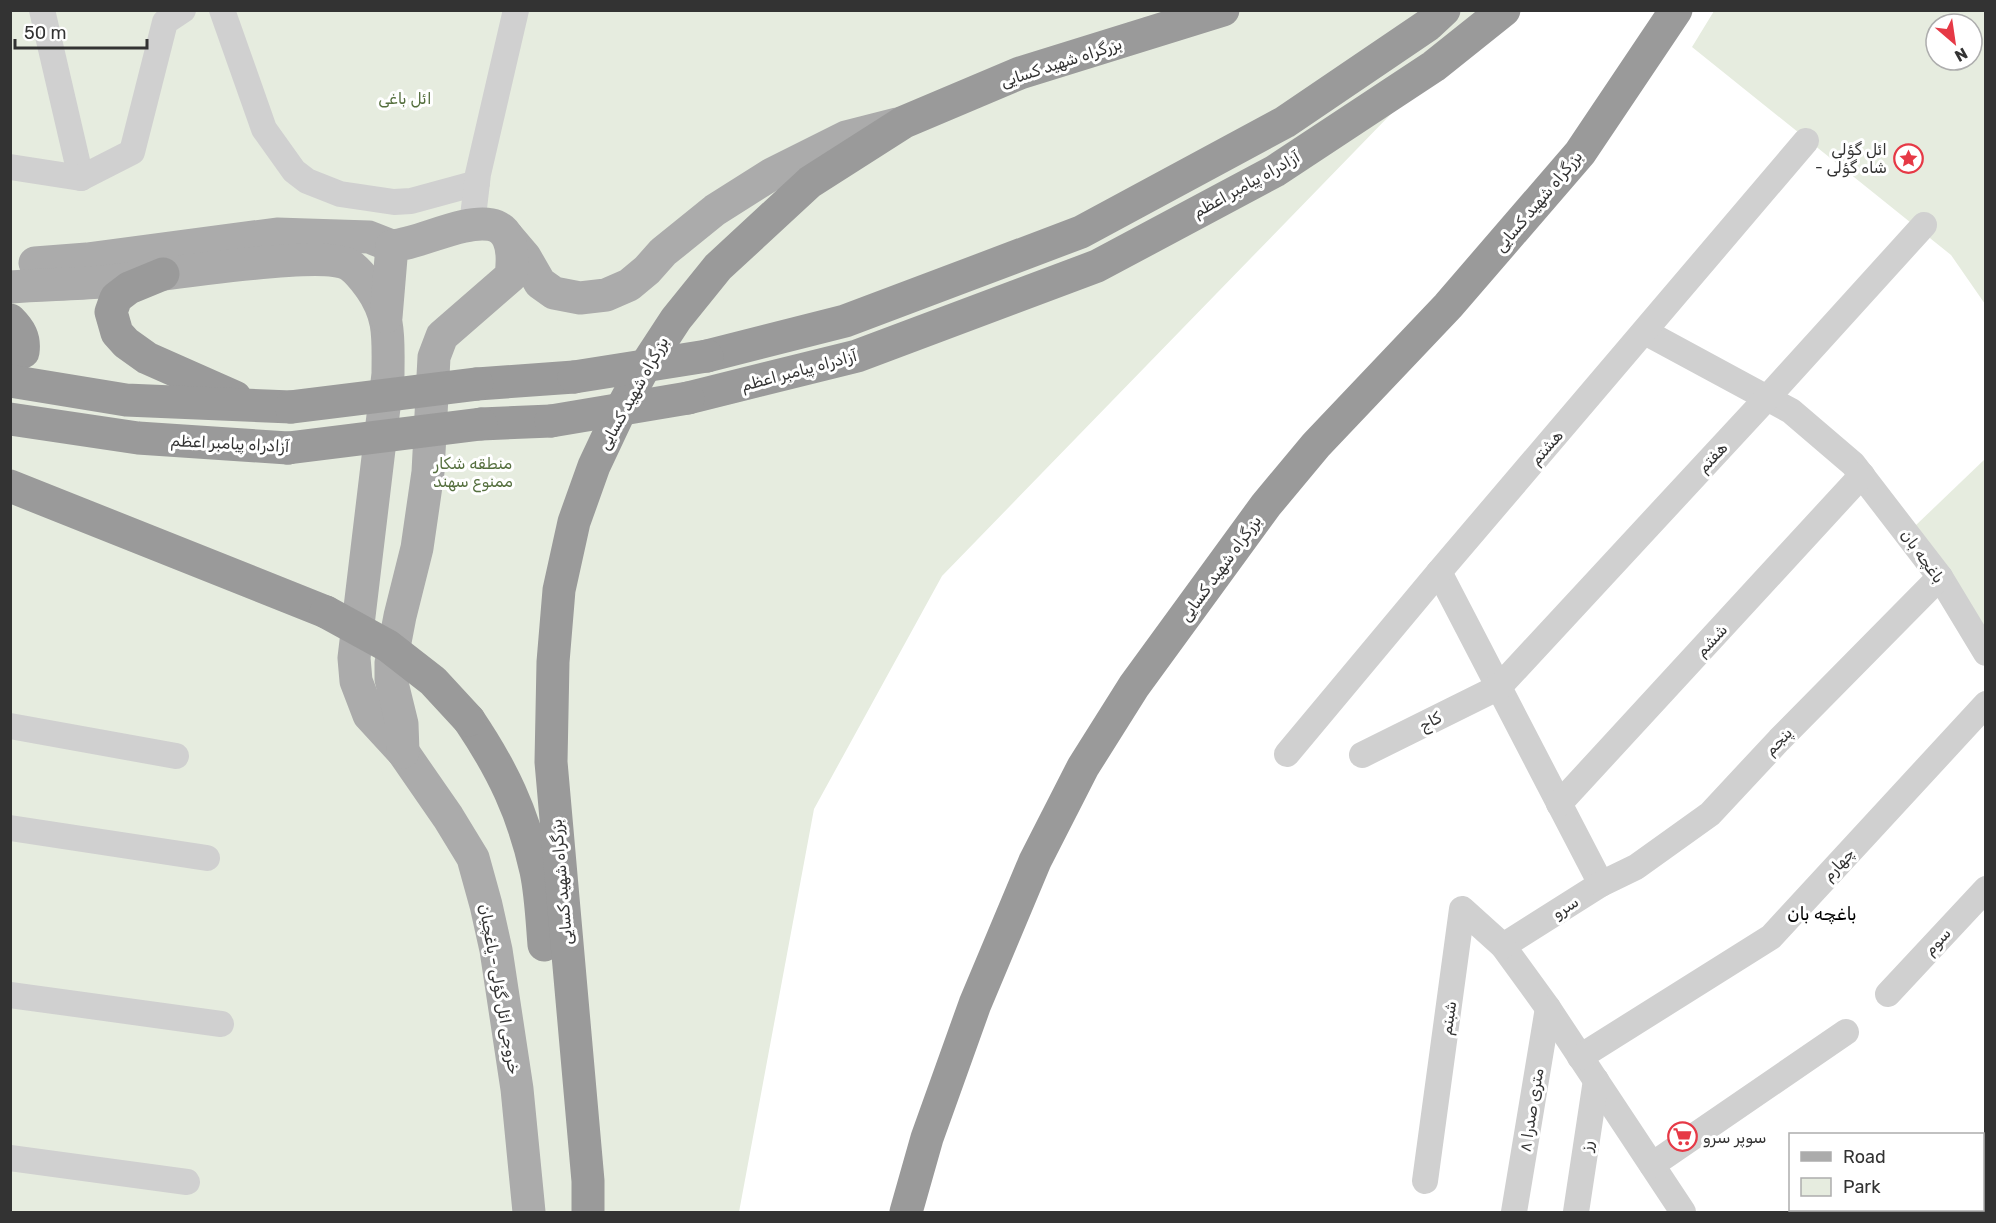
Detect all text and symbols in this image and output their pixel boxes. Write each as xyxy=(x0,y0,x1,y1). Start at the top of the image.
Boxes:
scale bar xyxy=(15,12,147,50)
north arrow xyxy=(1924,12,1984,72)
text: 50 m xyxy=(24,22,67,44)
street label: بزرگراه شهید کسایی xyxy=(998,34,1125,92)
text: N xyxy=(1951,44,1971,66)
park label: ائل باغی xyxy=(378,89,432,108)
place label: ائل گؤلی - شاه گؤلی xyxy=(1815,140,1887,178)
place icon: ائل گؤلی - شاه گؤلی xyxy=(1892,142,1924,174)
street label: آزادراه پیامبر اعظم xyxy=(1190,147,1304,222)
street label: بزرگراه شهید کسایی xyxy=(1490,147,1587,257)
street label: بزرگراه شهید کسایی xyxy=(594,333,673,454)
street label: آزادراه پیامبر اعظم xyxy=(739,346,860,396)
street label: هشتم xyxy=(1526,426,1568,469)
street label: آزادراه پیامبر اعظم xyxy=(170,431,290,457)
street label: هفتم xyxy=(1693,438,1732,477)
park label: منطقه شکار ممنوع سهند xyxy=(433,454,513,493)
street label: بزرگراه شهید کسایی xyxy=(1176,512,1266,626)
street label: باغچه بان xyxy=(1897,526,1948,587)
street label: ششم xyxy=(1692,620,1732,661)
street label: کاج xyxy=(1416,708,1446,737)
street label: پنجم xyxy=(1761,723,1797,760)
street label: بزرگراه شهید کسایی xyxy=(547,818,577,946)
street label: چهارم xyxy=(1818,844,1859,885)
street label: سرو xyxy=(1549,892,1583,924)
street label: خروجی ائل گؤلی - یاغچیان xyxy=(474,902,524,1076)
district label: باغچه بان xyxy=(1787,903,1857,925)
street label: سوم xyxy=(1920,924,1955,960)
street label: شبنم xyxy=(1437,1000,1461,1036)
street label: ۸ متری صدرا xyxy=(1516,1067,1548,1153)
supermarket icon: سوپر سرو xyxy=(1666,1121,1698,1153)
place label: سوپر سرو xyxy=(1703,1128,1767,1148)
legend xyxy=(1789,1133,1984,1211)
street label: رز xyxy=(1576,1140,1598,1154)
text: Road xyxy=(1843,1146,1886,1168)
text: Park xyxy=(1843,1176,1881,1198)

